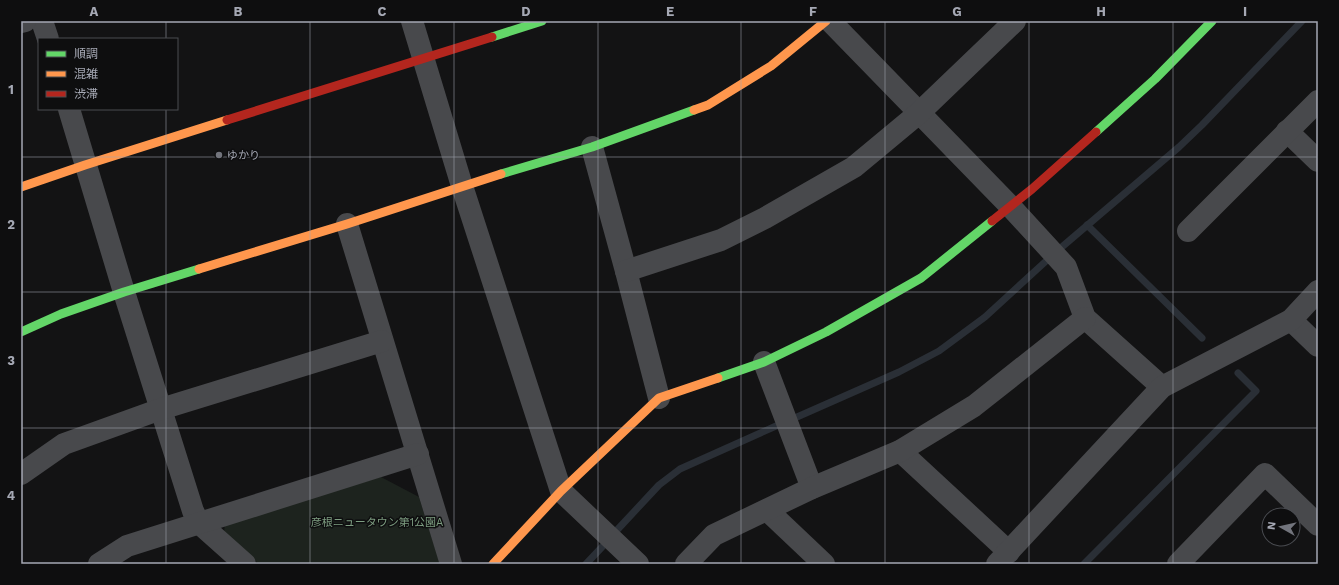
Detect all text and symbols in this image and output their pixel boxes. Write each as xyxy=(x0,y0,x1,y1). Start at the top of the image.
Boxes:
text: A xyxy=(90,4,99,19)
text: B xyxy=(234,4,243,19)
text: C xyxy=(378,4,387,19)
text: D xyxy=(521,4,531,19)
text: E xyxy=(666,4,674,19)
text: F xyxy=(809,4,817,19)
text: G xyxy=(952,4,962,19)
text: H xyxy=(1096,4,1106,19)
text: I xyxy=(1243,4,1247,19)
legend xyxy=(38,38,178,110)
text: 順調 xyxy=(74,47,98,61)
text: 混雑 xyxy=(74,67,98,81)
text: 1 xyxy=(8,82,14,97)
text: 渋滞 xyxy=(74,87,98,101)
place label: ゆかり xyxy=(227,149,260,162)
marker: ゆかり xyxy=(214,150,224,160)
text: 2 xyxy=(7,217,15,232)
text: 3 xyxy=(7,353,15,368)
text: 4 xyxy=(7,488,16,503)
north arrow xyxy=(1261,507,1301,547)
park label: 彦根ニュータウン第1公園A xyxy=(311,516,443,529)
text: N xyxy=(1265,521,1279,531)

